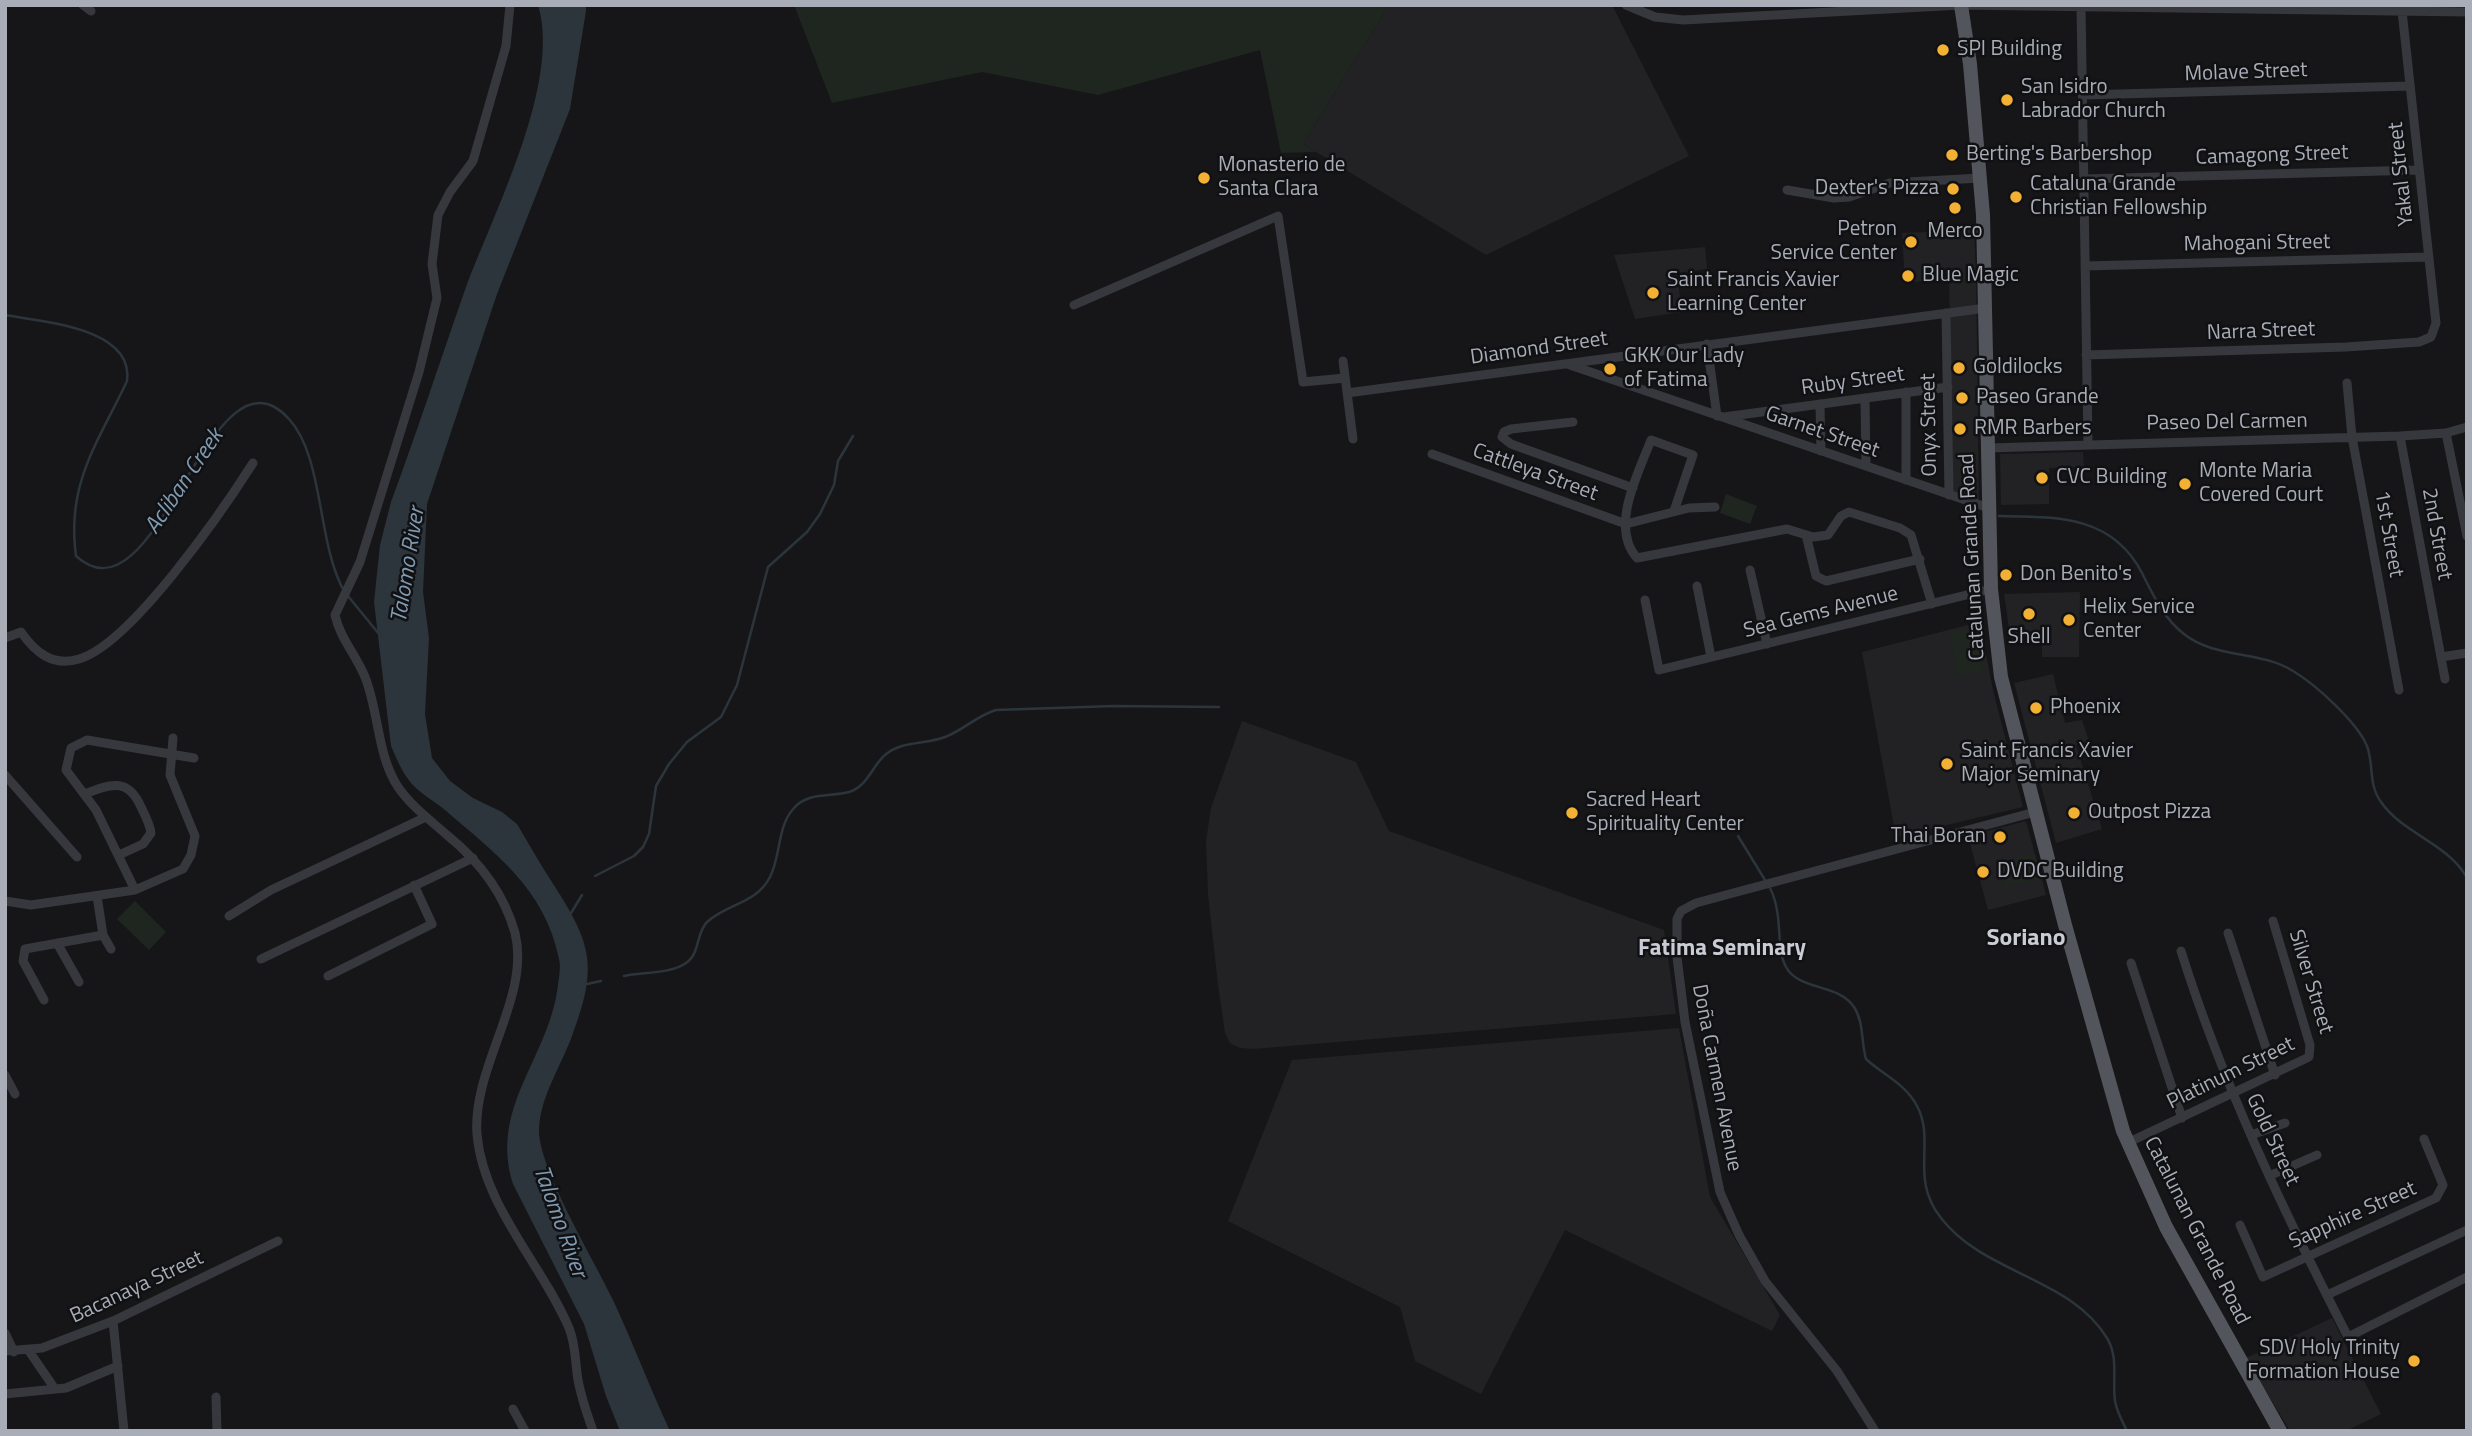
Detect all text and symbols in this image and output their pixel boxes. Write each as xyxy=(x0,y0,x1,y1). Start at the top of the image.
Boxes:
place label: SPI Building xyxy=(1957,37,2062,63)
marker: SPI Building xyxy=(1935,42,1951,58)
street label: Molave Street xyxy=(2184,58,2308,88)
place label: San Isidro Labrador Church xyxy=(2021,75,2166,125)
marker: San Isidro Labrador Church xyxy=(1999,92,2015,108)
street label: Yakal Street xyxy=(2384,121,2420,227)
street label: Camagong Street xyxy=(2195,141,2349,171)
place label: Berting's Barbershop xyxy=(1966,142,2152,168)
marker: Berting's Barbershop xyxy=(1944,147,1960,163)
place label: Monasterio de Santa Clara xyxy=(1218,153,1345,203)
marker: Monasterio de Santa Clara xyxy=(1196,170,1212,186)
place label: Cataluna Grande Christian Fellowship xyxy=(2030,172,2207,222)
place label: Dexter's Pizza xyxy=(1815,176,1939,202)
marker: Dexter's Pizza xyxy=(1945,181,1961,197)
marker: Cataluna Grande Christian Fellowship xyxy=(2008,189,2024,205)
marker: Merco xyxy=(1947,200,1963,216)
place label: Petron Service Center xyxy=(1771,217,1897,267)
place label: Merco xyxy=(1927,219,1983,245)
street label: Mahogani Street xyxy=(2184,230,2330,258)
marker: Petron Service Center xyxy=(1903,234,1919,250)
place label: Blue Magic xyxy=(1922,263,2019,289)
place label: Saint Francis Xavier Learning Center xyxy=(1667,268,1839,318)
marker: Blue Magic xyxy=(1900,268,1916,284)
marker: Saint Francis Xavier Learning Center xyxy=(1645,285,1661,301)
street label: Narra Street xyxy=(2206,318,2316,346)
street label: Diamond Street xyxy=(1469,327,1609,371)
place label: GKK Our Lady of Fatima xyxy=(1624,344,1744,394)
place label: Goldilocks xyxy=(1973,355,2063,381)
marker: Goldilocks xyxy=(1951,360,1967,376)
marker: GKK Our Lady of Fatima xyxy=(1602,361,1618,377)
street label: Ruby Street xyxy=(1800,362,1906,402)
street label: Onyx Street xyxy=(1916,373,1944,477)
place label: Paseo Grande xyxy=(1976,385,2099,411)
marker: Paseo Grande xyxy=(1954,390,1970,406)
street label: Garnet Street xyxy=(1762,402,1882,464)
street label: Paseo Del Carmen xyxy=(2146,409,2308,437)
place label: RMR Barbers xyxy=(1974,416,2092,442)
marker: RMR Barbers xyxy=(1952,421,1968,437)
water label: Acliban Creek xyxy=(140,424,230,540)
street label: Cattleya Street xyxy=(1469,439,1601,507)
street label: Catalunan Grande Road xyxy=(1955,453,1991,661)
place label: Monte Maria Covered Court xyxy=(2199,459,2323,509)
place label: CVC Building xyxy=(2056,465,2167,491)
marker: CVC Building xyxy=(2034,470,2050,486)
marker: Monte Maria Covered Court xyxy=(2177,476,2193,492)
street label: 2nd Street xyxy=(2416,486,2456,582)
street label: 1st Street xyxy=(2368,489,2408,579)
water label: Talomo River xyxy=(386,505,432,625)
place label: Don Benito's xyxy=(2020,562,2132,588)
marker: Don Benito's xyxy=(1998,567,2014,583)
street label: Sea Gems Avenue xyxy=(1741,582,1901,644)
place label: Helix Service Center xyxy=(2083,595,2195,645)
marker: Shell xyxy=(2021,606,2037,622)
marker: Helix Service Center xyxy=(2061,612,2077,628)
place label: Shell xyxy=(2008,625,2050,651)
place label: Phoenix xyxy=(2050,695,2121,721)
marker: Phoenix xyxy=(2028,700,2044,716)
place label: Saint Francis Xavier Major Seminary xyxy=(1961,739,2133,789)
marker: Saint Francis Xavier Major Seminary xyxy=(1939,756,1955,772)
place label: Sacred Heart Spirituality Center xyxy=(1586,788,1744,838)
place label: Outpost Pizza xyxy=(2088,800,2211,826)
marker: Sacred Heart Spirituality Center xyxy=(1564,805,1580,821)
marker: Outpost Pizza xyxy=(2066,805,2082,821)
place label: Thai Boran xyxy=(1891,824,1986,850)
marker: Thai Boran xyxy=(1992,829,2008,845)
place label: DVDC Building xyxy=(1997,859,2123,885)
marker: DVDC Building xyxy=(1975,864,1991,880)
district label: Soriano xyxy=(1986,925,2066,953)
street label: Silver Street xyxy=(2282,927,2338,1037)
district label: Fatima Seminary xyxy=(1638,935,1806,963)
street label: Doña Carmen Avenue xyxy=(1686,982,1746,1174)
street label: Platinum Street xyxy=(2163,1032,2299,1116)
street label: Gold Street xyxy=(2240,1090,2304,1190)
street label: Catalunan Grande Road xyxy=(2138,1133,2254,1329)
water label: Talomo River xyxy=(526,1162,592,1282)
street label: Sapphire Street xyxy=(2286,1177,2420,1255)
street label: Bacanaya Street xyxy=(66,1246,208,1330)
place label: SDV Holy Trinity Formation House xyxy=(2247,1336,2400,1386)
marker: SDV Holy Trinity Formation House xyxy=(2406,1353,2422,1369)

